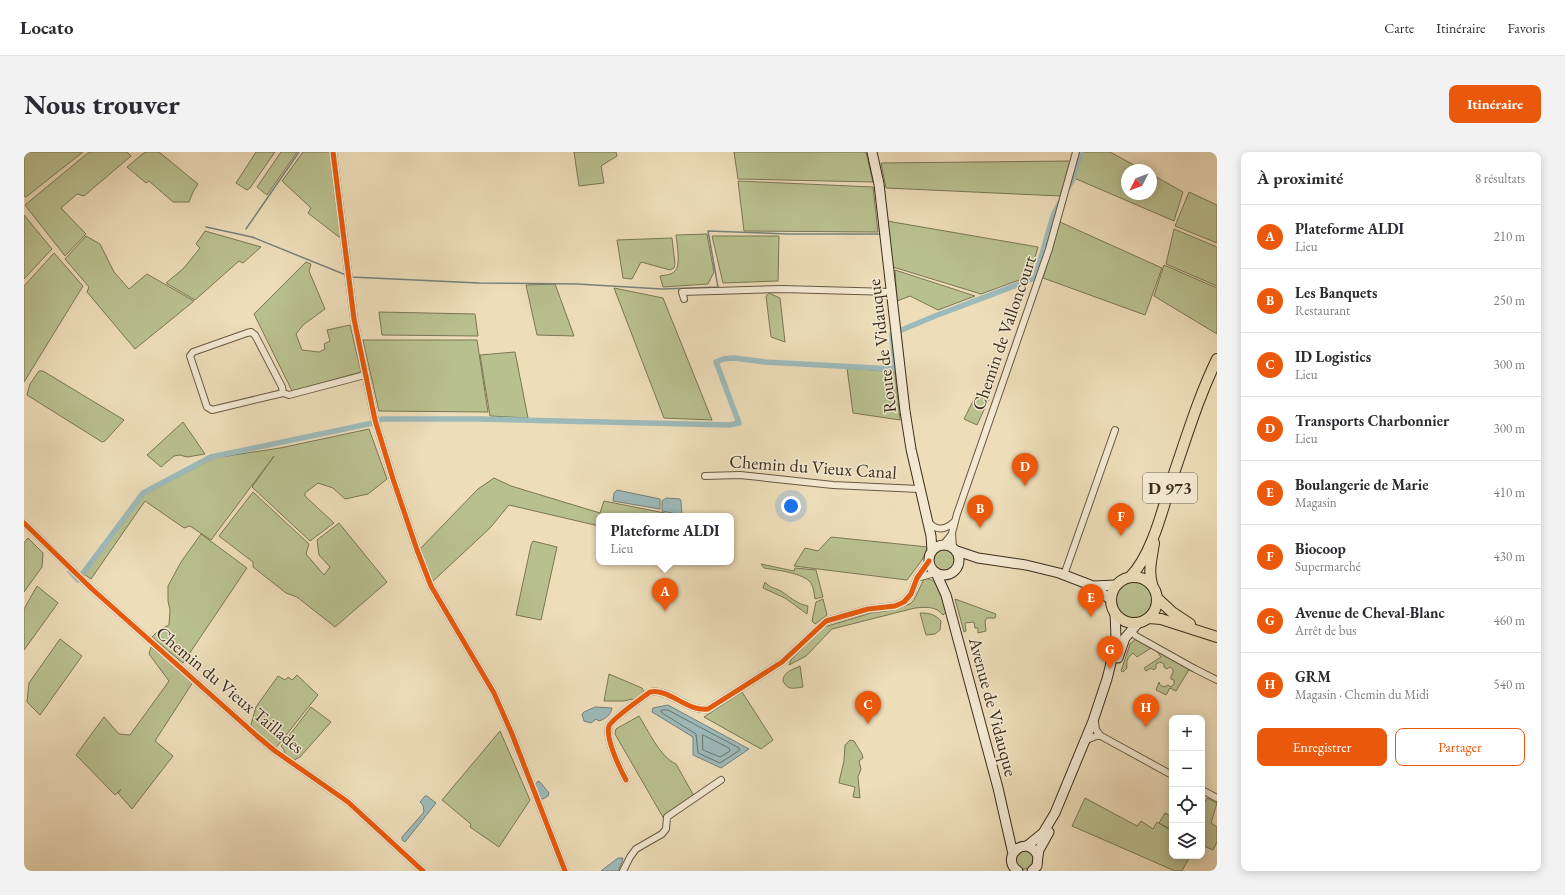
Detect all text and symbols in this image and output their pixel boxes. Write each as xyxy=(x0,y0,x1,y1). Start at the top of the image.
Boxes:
text: Locato xyxy=(20,15,74,40)
text: Carte xyxy=(1384,19,1414,37)
text: Itinéraire xyxy=(1436,19,1486,37)
text: Favoris xyxy=(1508,19,1545,37)
button: Itinéraire xyxy=(1449,85,1541,123)
text: Nous trouver xyxy=(24,86,180,122)
north arrow xyxy=(1121,164,1157,200)
text: À proximité xyxy=(1257,167,1343,189)
text: 8 résultats xyxy=(1475,170,1525,187)
text: Plateforme ALDI xyxy=(1295,219,1404,238)
text: A xyxy=(1265,228,1275,245)
text: 210 m xyxy=(1494,228,1525,245)
text: Lieu xyxy=(1295,238,1318,255)
street label: Chemin de Valloncourt xyxy=(966,252,1041,413)
street label: Route de Vidauque xyxy=(862,278,901,414)
text: Les Banquets xyxy=(1295,283,1377,302)
text: B xyxy=(1266,292,1274,309)
text: 250 m xyxy=(1494,292,1525,309)
text: Restaurant xyxy=(1295,302,1350,319)
text: ID Logistics xyxy=(1295,347,1371,366)
text: C xyxy=(1265,356,1275,373)
text: 300 m xyxy=(1494,356,1525,373)
text: Lieu xyxy=(1295,366,1318,383)
text: Transports Charbonnier xyxy=(1295,411,1449,430)
text: D xyxy=(1265,420,1275,437)
text: 300 m xyxy=(1494,420,1525,437)
text: Lieu xyxy=(1295,430,1318,447)
street label: Chemin du Vieux Canal xyxy=(729,449,898,484)
pin: D xyxy=(1012,453,1038,486)
road number: D 973 xyxy=(1143,473,1197,503)
text: Boulangerie de Marie xyxy=(1295,475,1428,494)
text: E xyxy=(1266,484,1274,501)
text: 410 m xyxy=(1494,484,1525,501)
text: Magasin xyxy=(1295,494,1337,511)
pin: B xyxy=(967,495,993,528)
your location xyxy=(781,496,801,516)
pin: F xyxy=(1108,503,1134,536)
popup xyxy=(596,513,734,565)
text: Plateforme ALDI xyxy=(611,521,719,540)
text: Biocoop xyxy=(1295,539,1346,558)
text: Lieu xyxy=(611,540,633,557)
text: F xyxy=(1266,548,1274,565)
text: 430 m xyxy=(1494,548,1525,565)
text: Supermarché xyxy=(1295,558,1361,575)
pin: A xyxy=(652,578,678,611)
pin: E xyxy=(1078,584,1104,617)
text: Avenue de Cheval-Blanc xyxy=(1295,603,1445,622)
text: G xyxy=(1265,612,1275,629)
text: 460 m xyxy=(1494,612,1525,629)
street label: Chemin du Vieux Taillades xyxy=(152,621,309,758)
text: Arrêt de bus xyxy=(1295,622,1356,639)
street label: Avenue de Vidauque xyxy=(964,634,1023,779)
pin: G xyxy=(1097,636,1123,669)
text: GRM xyxy=(1295,667,1331,686)
text: H xyxy=(1265,676,1275,693)
text: 540 m xyxy=(1494,676,1525,693)
text: Magasin · Chemin du Midi xyxy=(1295,686,1429,703)
pin: C xyxy=(855,691,881,724)
pin: H xyxy=(1133,694,1159,727)
map controls xyxy=(1169,715,1205,859)
button: + xyxy=(1169,715,1205,751)
button: Enregistrer xyxy=(1257,728,1387,766)
button: Partager xyxy=(1395,728,1525,766)
button: − xyxy=(1169,751,1205,787)
button: locate xyxy=(1169,787,1205,823)
button: layers xyxy=(1169,823,1205,859)

